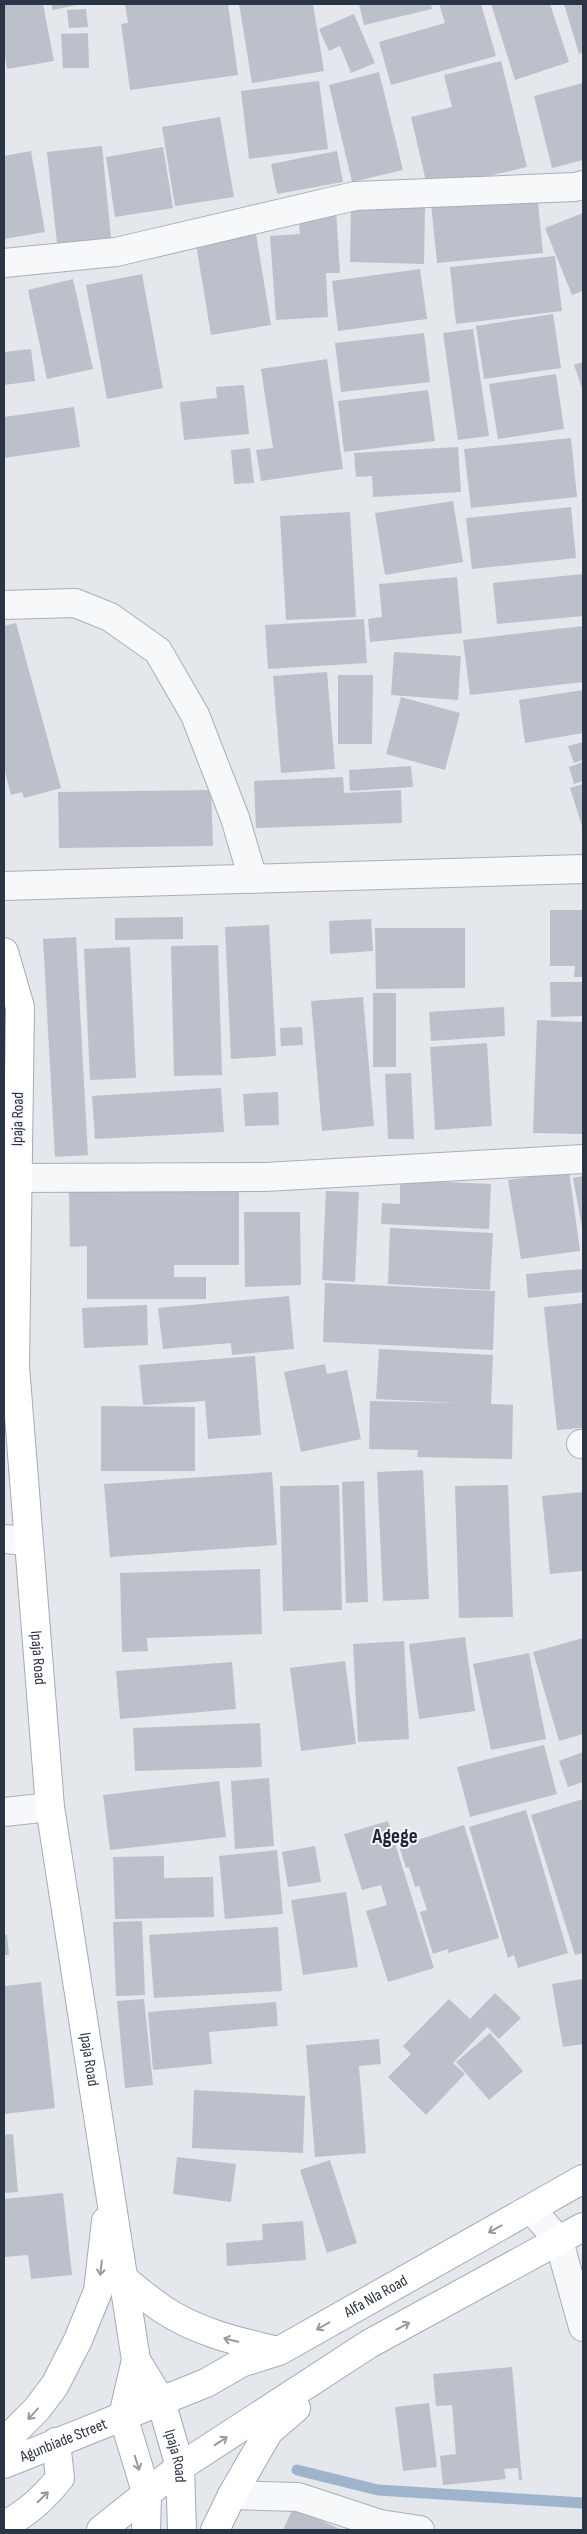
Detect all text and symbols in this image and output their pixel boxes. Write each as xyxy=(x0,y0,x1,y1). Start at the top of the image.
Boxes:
street label: Ipaja Road xyxy=(8,1092,28,1146)
street label: Ipaja Road xyxy=(27,1630,50,1686)
district label: Agege xyxy=(371,1824,418,1849)
street label: Ipaja Road xyxy=(76,2031,103,2088)
one-way arrow xyxy=(488,2224,502,2234)
one-way arrow xyxy=(96,2260,106,2276)
street label: Alfa Nla Road xyxy=(340,2271,411,2322)
one-way arrow xyxy=(316,2321,331,2331)
one-way arrow xyxy=(395,2321,410,2331)
one-way arrow xyxy=(224,2335,240,2344)
one-way arrow xyxy=(27,2407,39,2420)
street label: Agunbiade Street xyxy=(16,2414,110,2467)
street label: Ipaja Road xyxy=(160,2427,190,2483)
one-way arrow xyxy=(214,2435,228,2446)
one-way arrow xyxy=(133,2454,143,2470)
one-way arrow xyxy=(37,2491,49,2503)

